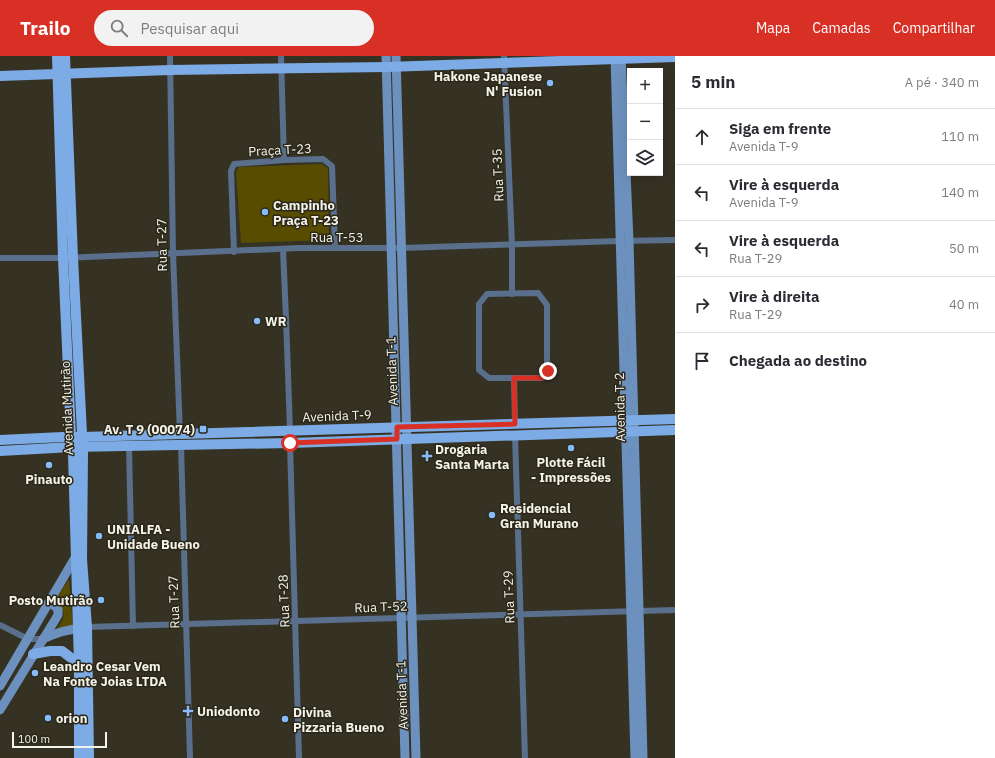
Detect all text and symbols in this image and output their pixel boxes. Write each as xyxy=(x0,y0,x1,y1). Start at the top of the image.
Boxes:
search box xyxy=(94,10,374,46)
text: Trailo xyxy=(20,16,70,40)
icon: search xyxy=(108,17,130,39)
text: Pesquisar aqui xyxy=(140,19,239,38)
text: Mapa xyxy=(756,19,790,37)
text: Camadas xyxy=(812,19,871,37)
text: Compartilhar xyxy=(893,19,975,37)
place label: Hakone Japanese N' Fusion xyxy=(434,68,542,100)
map controls xyxy=(627,68,663,176)
button: + xyxy=(627,68,663,104)
text: 5 min xyxy=(691,71,735,93)
text: A pé · 340 m xyxy=(905,74,979,91)
marker: Hakone Japanese N' Fusion xyxy=(545,78,555,88)
button: − xyxy=(627,104,663,140)
text: Siga em frente xyxy=(729,119,831,138)
icon: ahead xyxy=(691,126,713,148)
text: 110 m xyxy=(941,128,979,145)
text: Avenida T-9 xyxy=(729,138,798,155)
street label: Praça T-23 xyxy=(248,140,312,160)
button: layers xyxy=(627,140,663,176)
street label: Rua T-35 xyxy=(489,148,507,202)
text: Vire à esquerda xyxy=(729,175,839,194)
icon: left xyxy=(691,182,713,204)
text: 140 m xyxy=(941,184,979,201)
text: Avenida T-9 xyxy=(729,194,798,211)
place label: Campinho Praça T-23 xyxy=(273,197,339,229)
marker: Campinho Praça T-23 xyxy=(260,207,270,217)
street label: Rua T-27 xyxy=(153,218,171,272)
street label: Rua T-53 xyxy=(310,229,364,246)
text: Vire à esquerda xyxy=(729,231,839,250)
icon: left xyxy=(691,238,713,260)
text: 50 m xyxy=(949,240,979,257)
text: Rua T-29 xyxy=(729,250,782,267)
text: Vire à direita xyxy=(729,287,819,306)
icon: right xyxy=(691,294,713,316)
text: 40 m xyxy=(949,296,979,313)
text: Rua T-29 xyxy=(729,306,782,323)
place label: WR xyxy=(265,313,287,330)
marker: WR xyxy=(252,316,262,326)
street label: Avenida T-1 xyxy=(382,336,402,406)
icon: arrive xyxy=(691,350,713,372)
text: Chegada ao destino xyxy=(729,351,867,370)
street label: Avenida Mutirão xyxy=(57,361,77,455)
route end xyxy=(539,362,557,380)
street label: Avenida T-2 xyxy=(611,372,629,442)
street label: Avenida T-9 xyxy=(302,406,372,426)
place label: Av. T 9 (00074) xyxy=(104,421,195,438)
marker: Av. T 9 (00074) xyxy=(198,424,208,434)
route start xyxy=(281,434,299,452)
place label: Drogaria Santa Marta xyxy=(435,441,509,473)
marker: Plotte Fácil - Impressões xyxy=(566,443,576,453)
marker: Drogaria Santa Marta xyxy=(422,451,432,461)
place label: Plotte Fácil - Impressões xyxy=(531,454,612,486)
marker: Pinauto xyxy=(44,460,54,470)
place label: Pinauto xyxy=(25,471,73,488)
place label: Residencial Gran Murano xyxy=(500,500,579,532)
marker: Residencial Gran Murano xyxy=(487,510,497,520)
place label: UNIALFA - Unidade Bueno xyxy=(107,521,200,553)
marker: UNIALFA - Unidade Bueno xyxy=(94,531,104,541)
street label: Rua T-29 xyxy=(500,570,518,624)
street label: Rua T-28 xyxy=(275,574,293,628)
street label: Rua T-27 xyxy=(165,575,183,629)
place label: Posto Mutirão xyxy=(9,592,93,609)
marker: Posto Mutirão xyxy=(96,595,106,605)
street label: Rua T-52 xyxy=(354,598,408,616)
place label: Leandro Cesar Vem Na Fonte Joias LTDA xyxy=(43,658,167,690)
street label: Avenida T-1 xyxy=(392,660,412,730)
marker: Leandro Cesar Vem Na Fonte Joias LTDA xyxy=(30,668,40,678)
place label: Uniodonto xyxy=(197,703,260,720)
place label: Divina Pizzaria Bueno xyxy=(293,704,384,736)
marker: Uniodonto xyxy=(182,705,194,717)
place label: orion xyxy=(56,710,87,727)
marker: orion xyxy=(43,713,53,723)
marker: Divina Pizzaria Bueno xyxy=(280,714,290,724)
scale bar xyxy=(12,730,107,749)
text: 100 m xyxy=(18,732,50,746)

